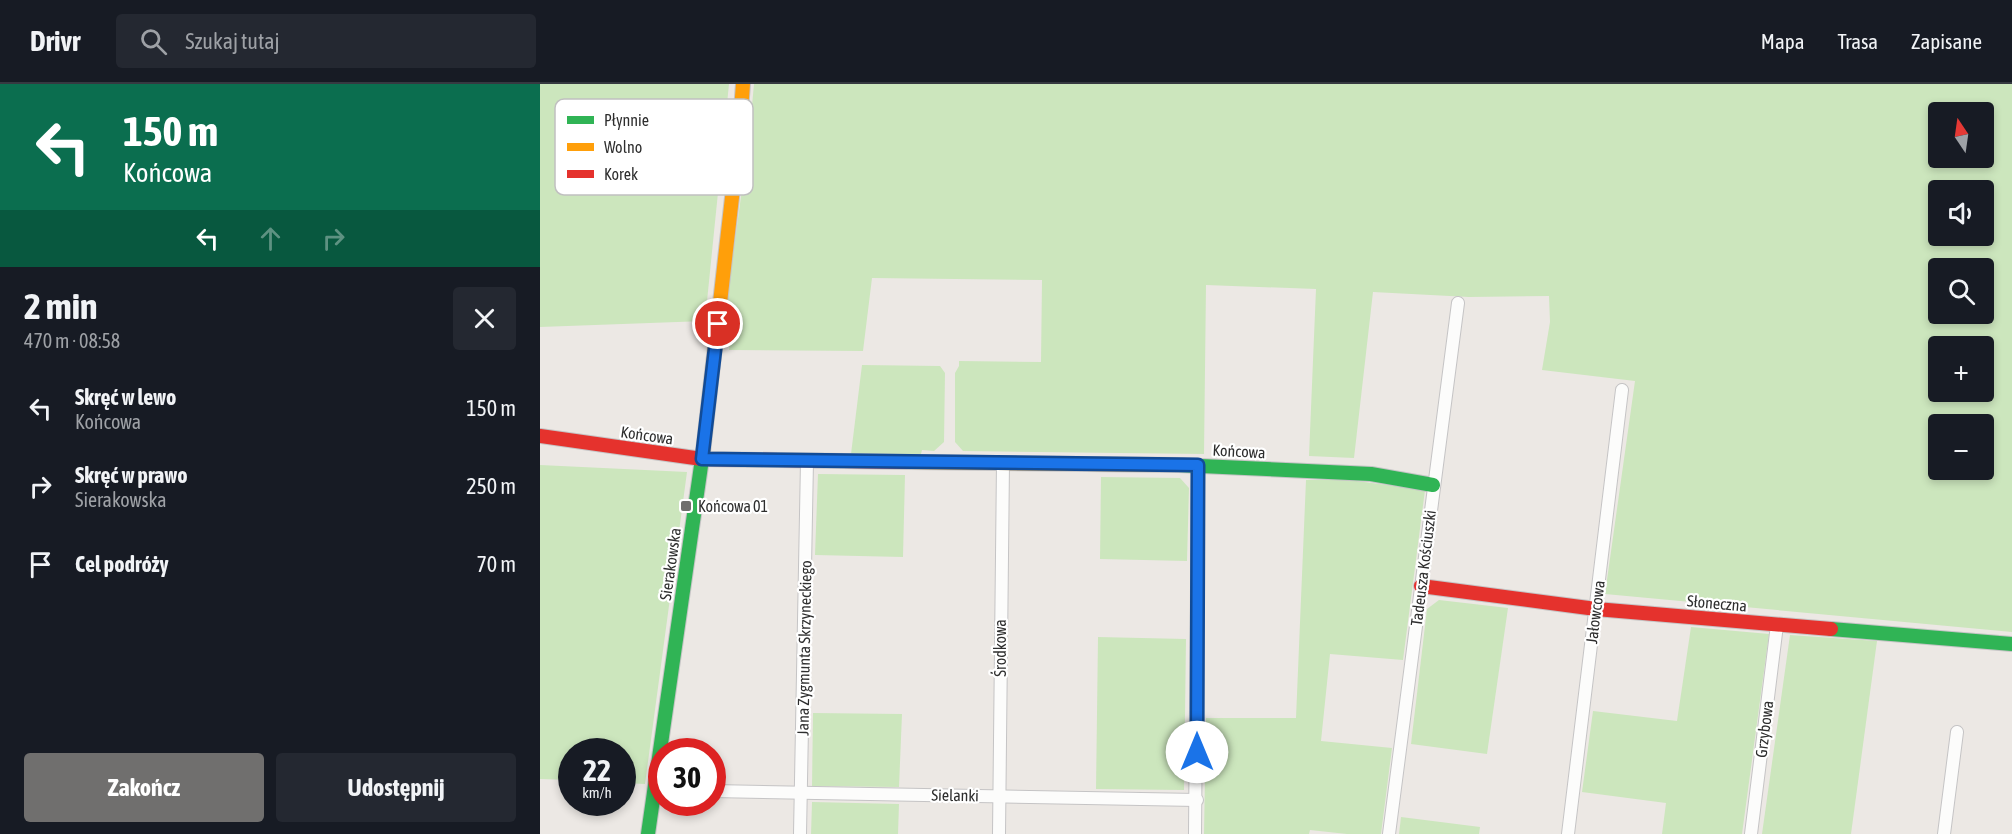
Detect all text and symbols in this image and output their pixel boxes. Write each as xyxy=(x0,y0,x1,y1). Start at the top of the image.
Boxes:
search box xyxy=(116,14,536,68)
text: Drivr xyxy=(30,25,80,57)
icon: search xyxy=(137,25,170,58)
text: Szukaj tutaj xyxy=(185,28,280,54)
text: Mapa xyxy=(1761,29,1804,53)
text: Trasa xyxy=(1837,29,1878,53)
text: Zapisane xyxy=(1911,29,1982,53)
legend xyxy=(555,99,753,195)
north arrow xyxy=(1928,102,1994,168)
map controls xyxy=(1928,102,1994,480)
text: 150 m xyxy=(123,107,218,155)
icon: left xyxy=(24,108,102,186)
text: Płynnie xyxy=(604,111,649,130)
text: Wolno xyxy=(604,138,642,156)
text: Końcowa xyxy=(123,157,212,188)
text: Korek xyxy=(604,165,638,183)
button: sound xyxy=(1928,180,1994,246)
icon: left xyxy=(191,222,224,255)
icon: ahead xyxy=(254,222,287,255)
icon: right xyxy=(317,222,350,255)
button: search xyxy=(1928,258,1994,324)
text: 2 min xyxy=(24,285,98,327)
button: close xyxy=(453,287,516,350)
pin xyxy=(692,298,743,349)
icon: arrive xyxy=(701,307,734,340)
text: 470 m · 08:58 xyxy=(24,329,120,352)
button: + xyxy=(1928,336,1994,402)
text: Skręć w lewo xyxy=(75,384,176,410)
icon: left xyxy=(24,392,57,425)
text: 150 m xyxy=(466,395,516,421)
text: Końcowa xyxy=(75,410,141,433)
button: − xyxy=(1928,414,1994,480)
street label: Końcowa xyxy=(620,422,674,448)
street label: Końcowa xyxy=(1212,441,1266,461)
text: Skręć w prawo xyxy=(75,462,188,488)
icon: right xyxy=(24,470,57,503)
text: 250 m xyxy=(466,473,516,499)
text: Sierakowska xyxy=(75,488,167,511)
place label: Końcowa 01 xyxy=(698,497,768,515)
marker: Końcowa 01 xyxy=(679,499,693,513)
street label: Tadeusza Kościuszki xyxy=(1407,509,1439,627)
street label: Sierakowska xyxy=(656,526,684,602)
icon: arrive xyxy=(24,548,57,581)
text: Cel podróży xyxy=(75,551,169,577)
text: 70 m xyxy=(476,551,516,577)
street label: Jana Zygmunta Skrzyneckiego xyxy=(793,560,816,736)
street label: Jałowcowa xyxy=(1582,579,1608,645)
street label: Słoneczna xyxy=(1686,591,1748,615)
street label: Środkowa xyxy=(990,619,1009,677)
street label: Grzybowa xyxy=(1752,699,1777,759)
position arrow xyxy=(1165,720,1229,784)
speed limit sign: 30 xyxy=(648,738,726,816)
button: Zakończ xyxy=(24,753,264,822)
button: Udostępnij xyxy=(276,753,516,822)
text: 22 xyxy=(583,753,611,787)
text: km/h xyxy=(582,784,612,801)
street label: Sielanki xyxy=(931,786,979,804)

